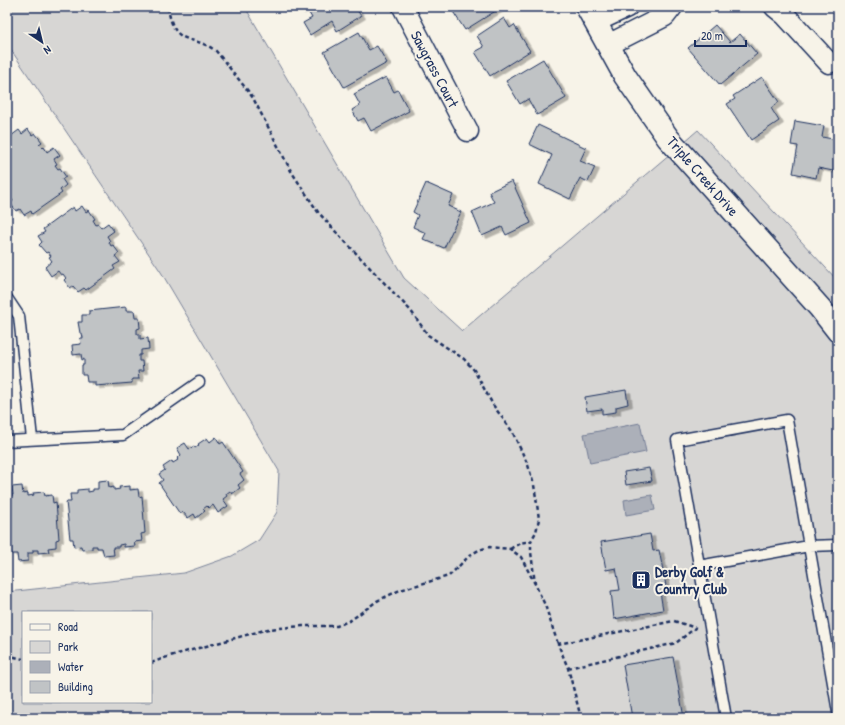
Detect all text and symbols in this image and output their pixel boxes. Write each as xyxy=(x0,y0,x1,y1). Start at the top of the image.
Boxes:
north arrow xyxy=(22,22,62,62)
scale bar xyxy=(695,22,746,48)
street label: Sawgrass Court xyxy=(406,27,464,112)
text: 20 m xyxy=(701,27,723,44)
text: N xyxy=(41,43,54,58)
street label: Triple Creek Drive xyxy=(662,131,744,221)
place label: Derby Golf & Country Club xyxy=(655,561,727,600)
building icon: Derby Golf & Country Club xyxy=(630,569,652,591)
legend xyxy=(22,611,152,703)
text: Road xyxy=(58,618,78,635)
text: Park xyxy=(58,638,78,655)
text: Water xyxy=(58,658,84,675)
text: Building xyxy=(58,678,93,695)

